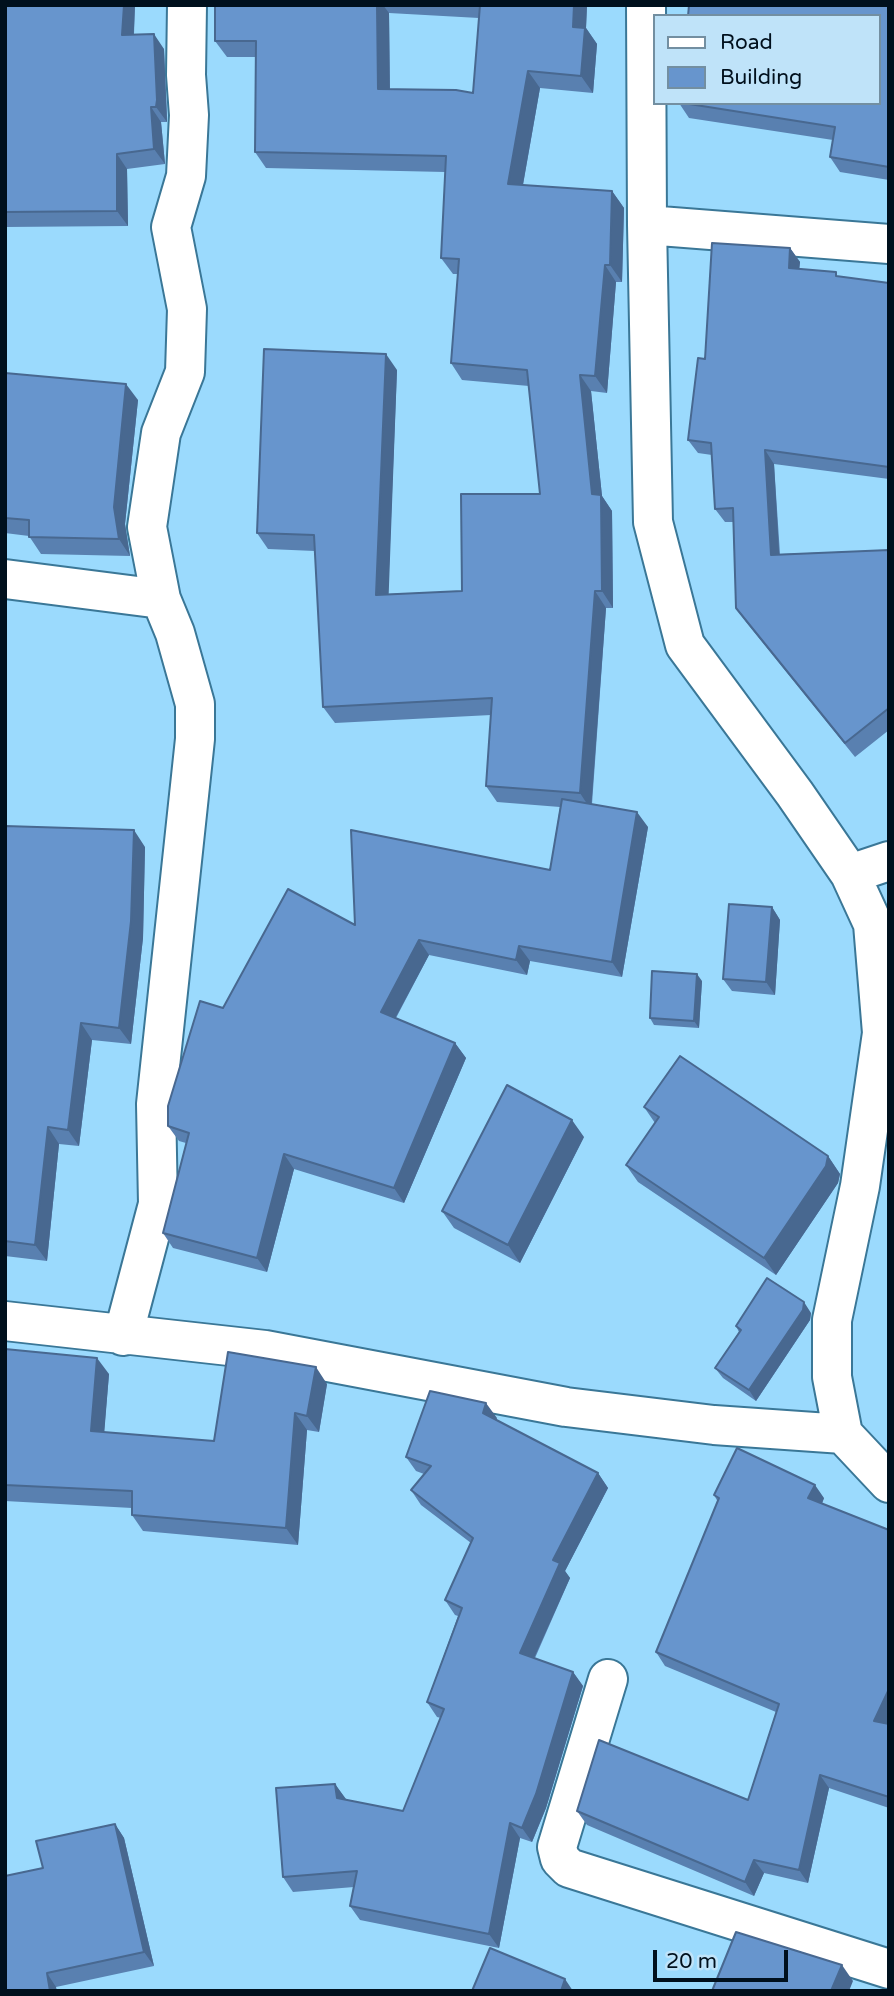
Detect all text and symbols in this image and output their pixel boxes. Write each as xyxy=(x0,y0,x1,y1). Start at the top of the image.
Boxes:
legend xyxy=(652,14,880,105)
text: Road xyxy=(720,30,773,55)
text: Building xyxy=(720,65,802,90)
scale bar xyxy=(656,1937,791,1981)
text: 20 m xyxy=(666,1949,717,1974)

